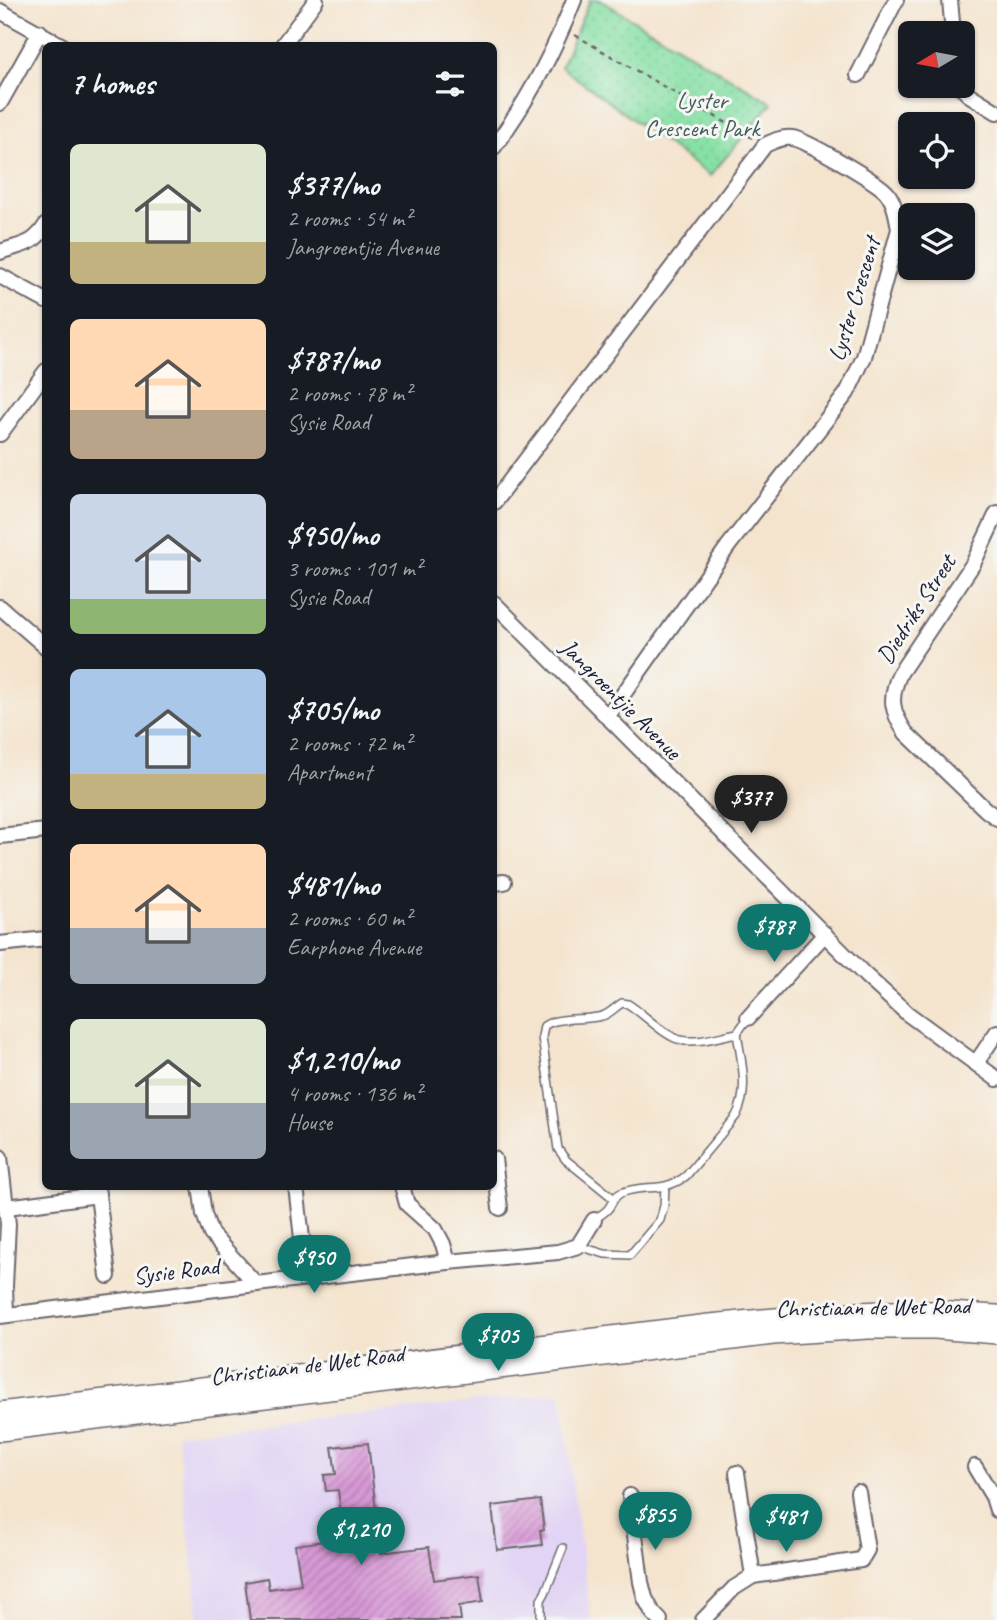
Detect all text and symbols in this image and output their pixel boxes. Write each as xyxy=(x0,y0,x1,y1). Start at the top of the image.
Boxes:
north arrow xyxy=(898,21,975,98)
map controls xyxy=(898,21,975,280)
text: 7 homes xyxy=(70,65,155,103)
icon: filters xyxy=(431,65,469,103)
park label: Lyster Crescent Park xyxy=(645,85,762,143)
button: locate xyxy=(898,112,975,189)
text: $377/mo xyxy=(287,166,379,204)
icon: home xyxy=(126,172,210,256)
button: layers xyxy=(898,203,975,280)
text: 2 rooms · 54 m² xyxy=(287,204,411,233)
street label: Lyster Crescent xyxy=(821,231,888,364)
text: Jangroentjie Avenue xyxy=(287,233,439,262)
text: $787/mo xyxy=(287,341,379,379)
icon: home xyxy=(126,347,210,431)
text: 2 rooms · 78 m² xyxy=(287,379,411,408)
text: Sysie Road xyxy=(287,408,370,437)
text: $950/mo xyxy=(287,516,379,554)
icon: home xyxy=(126,522,210,606)
street label: Diedriks Street xyxy=(870,547,963,669)
text: 3 rooms · 101 m² xyxy=(287,554,422,583)
text: Sysie Road xyxy=(287,583,370,612)
street label: Jangroentjie Avenue xyxy=(554,632,689,767)
text: $705/mo xyxy=(287,691,379,729)
icon: home xyxy=(126,697,210,781)
text: 2 rooms · 72 m² xyxy=(287,729,411,758)
text: Apartment xyxy=(287,758,372,787)
pin: $377 xyxy=(710,776,792,835)
text: $377 xyxy=(730,783,772,812)
text: $481/mo xyxy=(287,866,379,904)
icon: home xyxy=(126,872,210,956)
text: 2 rooms · 60 m² xyxy=(287,904,411,933)
pin: $787 xyxy=(733,904,815,964)
text: $787 xyxy=(753,912,795,941)
text: Earphone Avenue xyxy=(287,933,421,962)
text: $1,210/mo xyxy=(287,1041,399,1079)
icon: home xyxy=(126,1047,210,1131)
text: 4 rooms · 136 m² xyxy=(287,1079,422,1108)
text: House xyxy=(287,1108,332,1137)
pin: $950 xyxy=(273,1236,355,1295)
text: $950 xyxy=(294,1243,334,1272)
street label: Sysie Road xyxy=(131,1250,224,1291)
street label: Christiaan de Wet Road xyxy=(776,1290,974,1324)
pin: $705 xyxy=(457,1314,539,1373)
text: $705 xyxy=(478,1321,518,1350)
street label: Christiaan de Wet Road xyxy=(209,1338,409,1392)
pin: $855 xyxy=(614,1492,696,1552)
pin: $481 xyxy=(745,1494,827,1554)
text: $855 xyxy=(635,1500,675,1529)
text: $481 xyxy=(765,1502,807,1531)
pin: $1,210 xyxy=(304,1508,418,1567)
text: $1,210 xyxy=(333,1515,389,1544)

